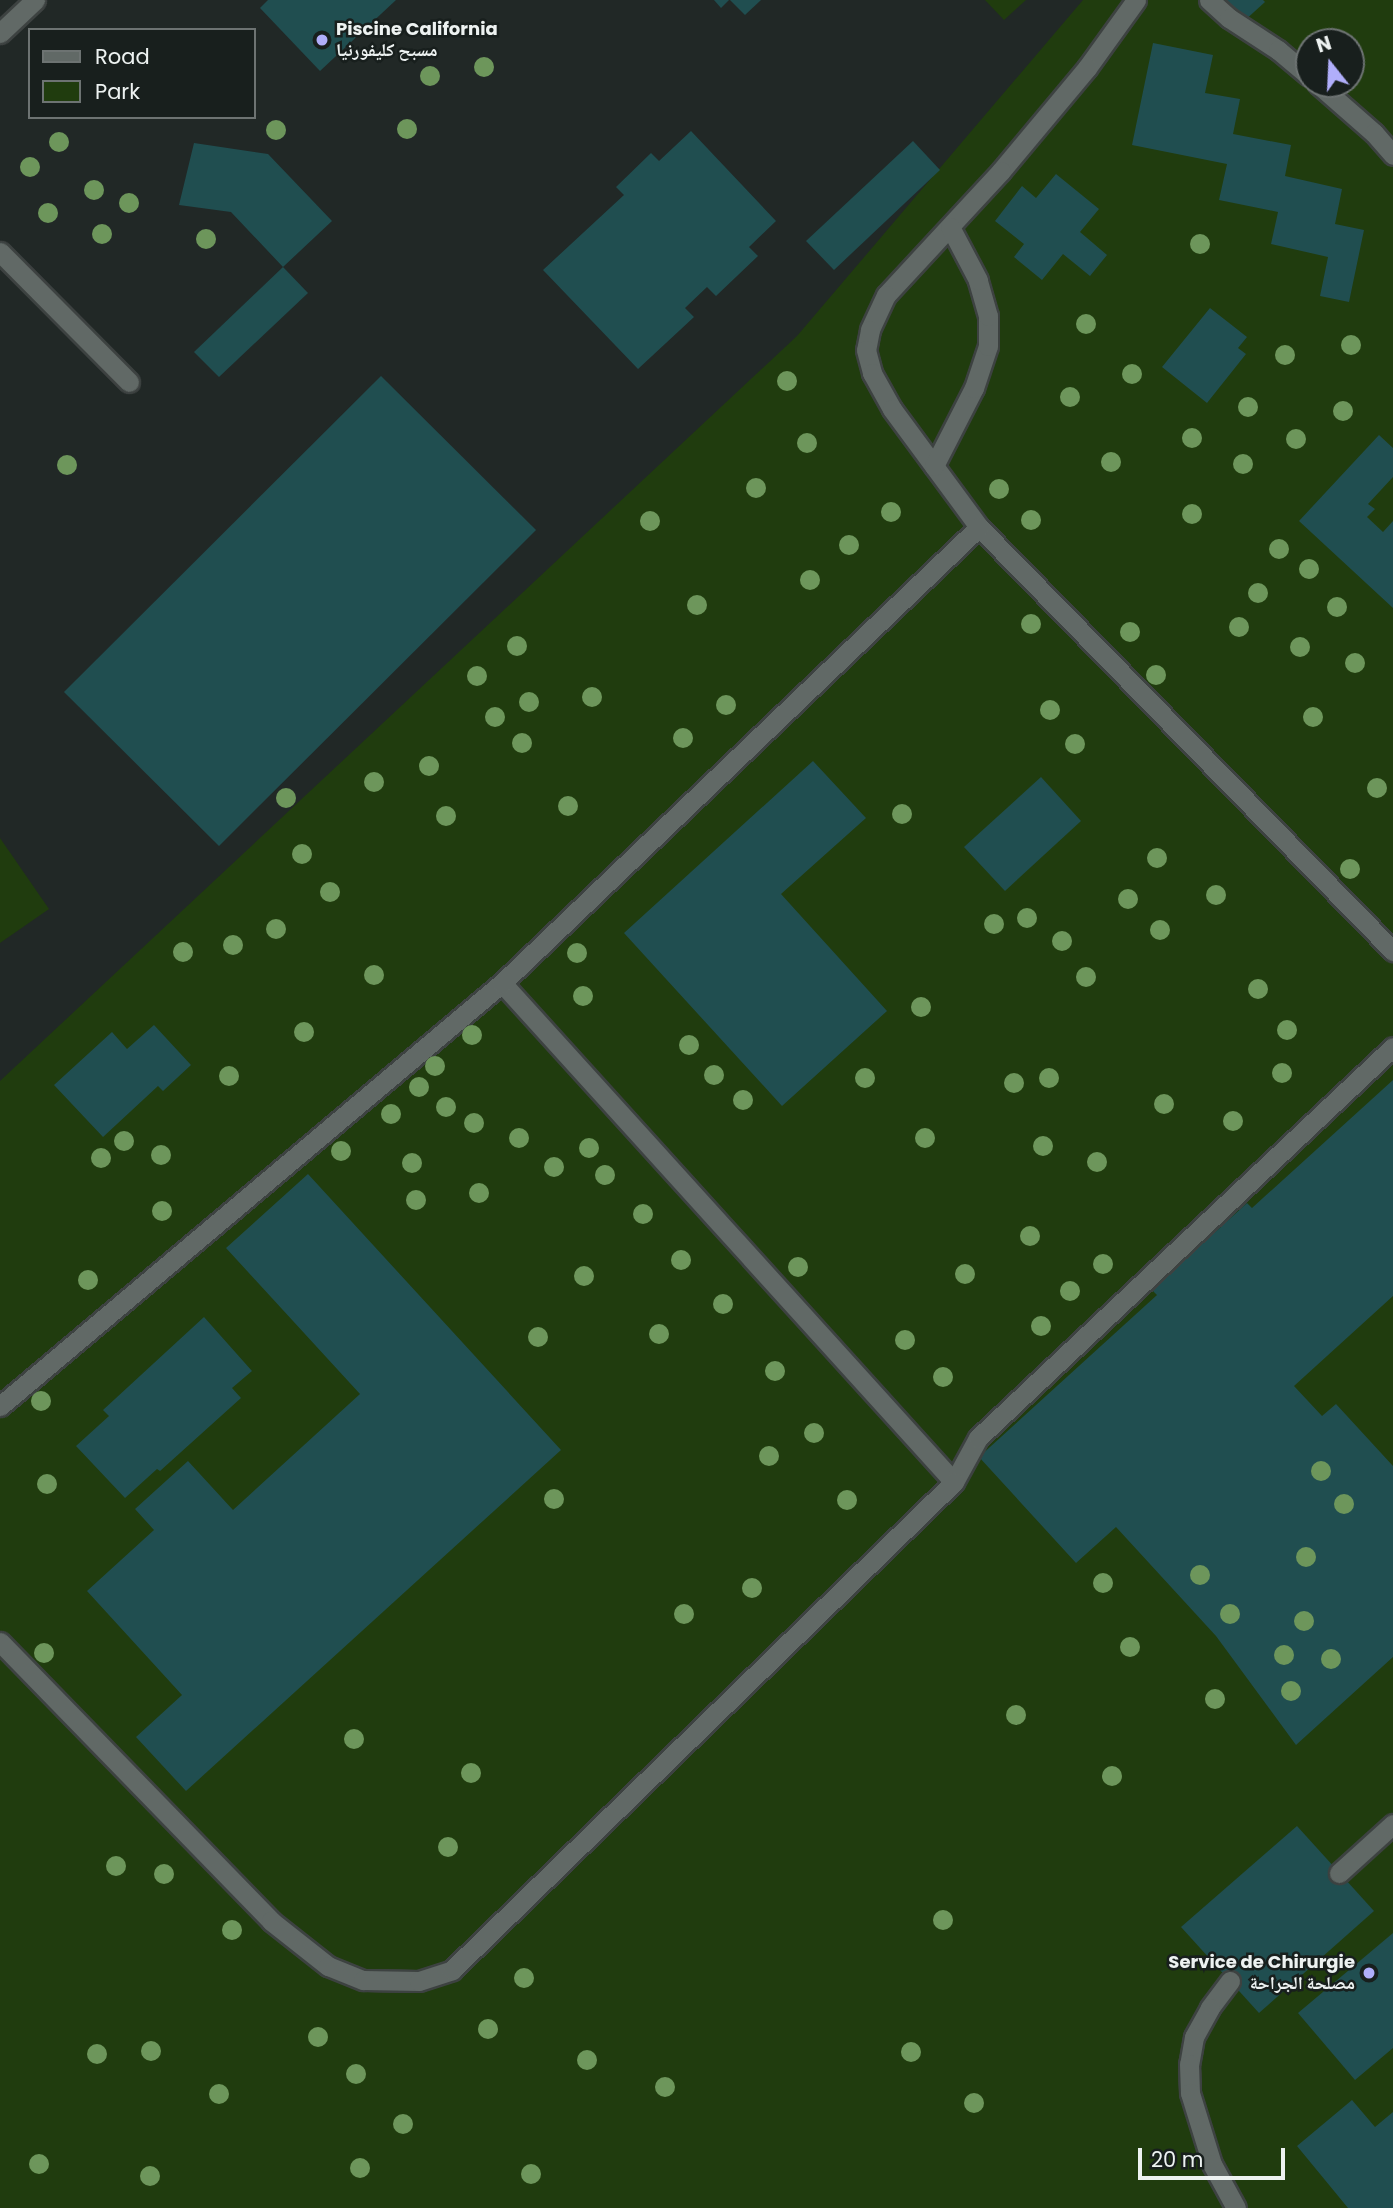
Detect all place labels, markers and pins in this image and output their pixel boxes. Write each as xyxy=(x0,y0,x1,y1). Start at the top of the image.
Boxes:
place label: Piscine California مسبح كليفورنيا xyxy=(336,19,498,61)
marker: Piscine California مسبح كليفورنيا xyxy=(314,32,330,48)
place label: Service de Chirurgie مصلحة الجراحة xyxy=(1168,1952,1355,1994)
marker: Service de Chirurgie مصلحة الجراحة xyxy=(1361,1965,1377,1981)

